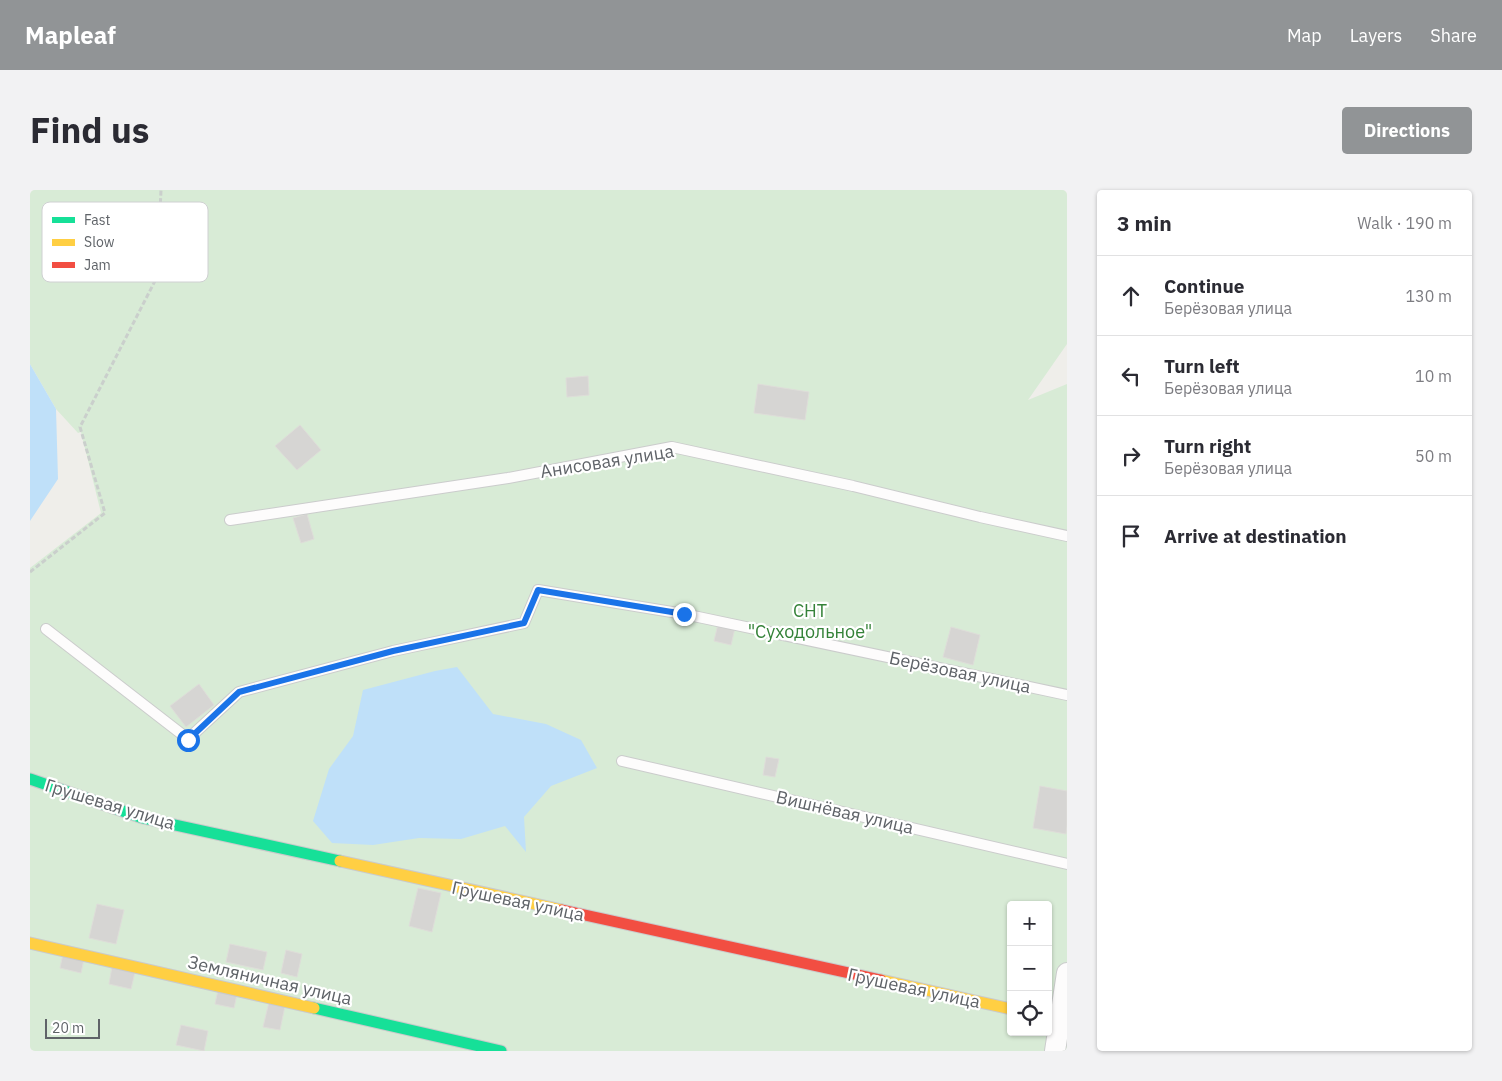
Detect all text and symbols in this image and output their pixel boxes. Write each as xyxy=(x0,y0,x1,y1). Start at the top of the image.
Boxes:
text: Mapleaf xyxy=(25,19,116,51)
text: Map xyxy=(1287,24,1322,47)
text: Layers xyxy=(1350,24,1402,47)
text: Share xyxy=(1430,24,1477,47)
text: Find us xyxy=(30,107,149,153)
button: Directions xyxy=(1342,107,1472,154)
legend xyxy=(42,202,208,282)
text: 3 min xyxy=(1117,209,1172,237)
text: Fast xyxy=(84,211,110,229)
text: Walk · 190 m xyxy=(1357,213,1452,233)
text: Slow xyxy=(84,233,115,251)
text: Jam xyxy=(84,256,111,274)
text: Continue xyxy=(1164,274,1244,298)
icon: ahead xyxy=(1117,282,1145,310)
text: 130 m xyxy=(1405,286,1452,306)
text: Берёзовая улица xyxy=(1164,298,1292,318)
text: Turn left xyxy=(1164,354,1240,378)
icon: left xyxy=(1117,362,1145,390)
text: 10 m xyxy=(1415,366,1452,386)
text: Берёзовая улица xyxy=(1164,378,1292,398)
text: Turn right xyxy=(1164,434,1251,458)
street label: Анисовая улица xyxy=(539,439,676,483)
icon: right xyxy=(1117,442,1145,470)
text: 50 m xyxy=(1415,446,1452,466)
text: Берёзовая улица xyxy=(1164,458,1292,478)
icon: arrive xyxy=(1117,522,1145,550)
text: Arrive at destination xyxy=(1164,524,1347,548)
park label: СНТ "Суходольное" xyxy=(748,599,872,643)
route end xyxy=(673,603,696,626)
street label: Берёзовая улица xyxy=(887,646,1033,698)
route start xyxy=(177,729,200,752)
street label: Грушевая улица xyxy=(42,773,178,835)
street label: Вишнёвая улица xyxy=(774,785,916,839)
street label: Грушевая улица xyxy=(450,876,587,926)
map controls xyxy=(1007,901,1052,1036)
button: + xyxy=(1007,901,1052,946)
button: − xyxy=(1007,946,1052,991)
street label: Земляничная улица xyxy=(186,950,355,1010)
street label: Грушевая улица xyxy=(846,963,983,1013)
button: locate xyxy=(1007,991,1052,1036)
scale bar xyxy=(45,1016,100,1039)
text: 20 m xyxy=(52,1019,84,1037)

